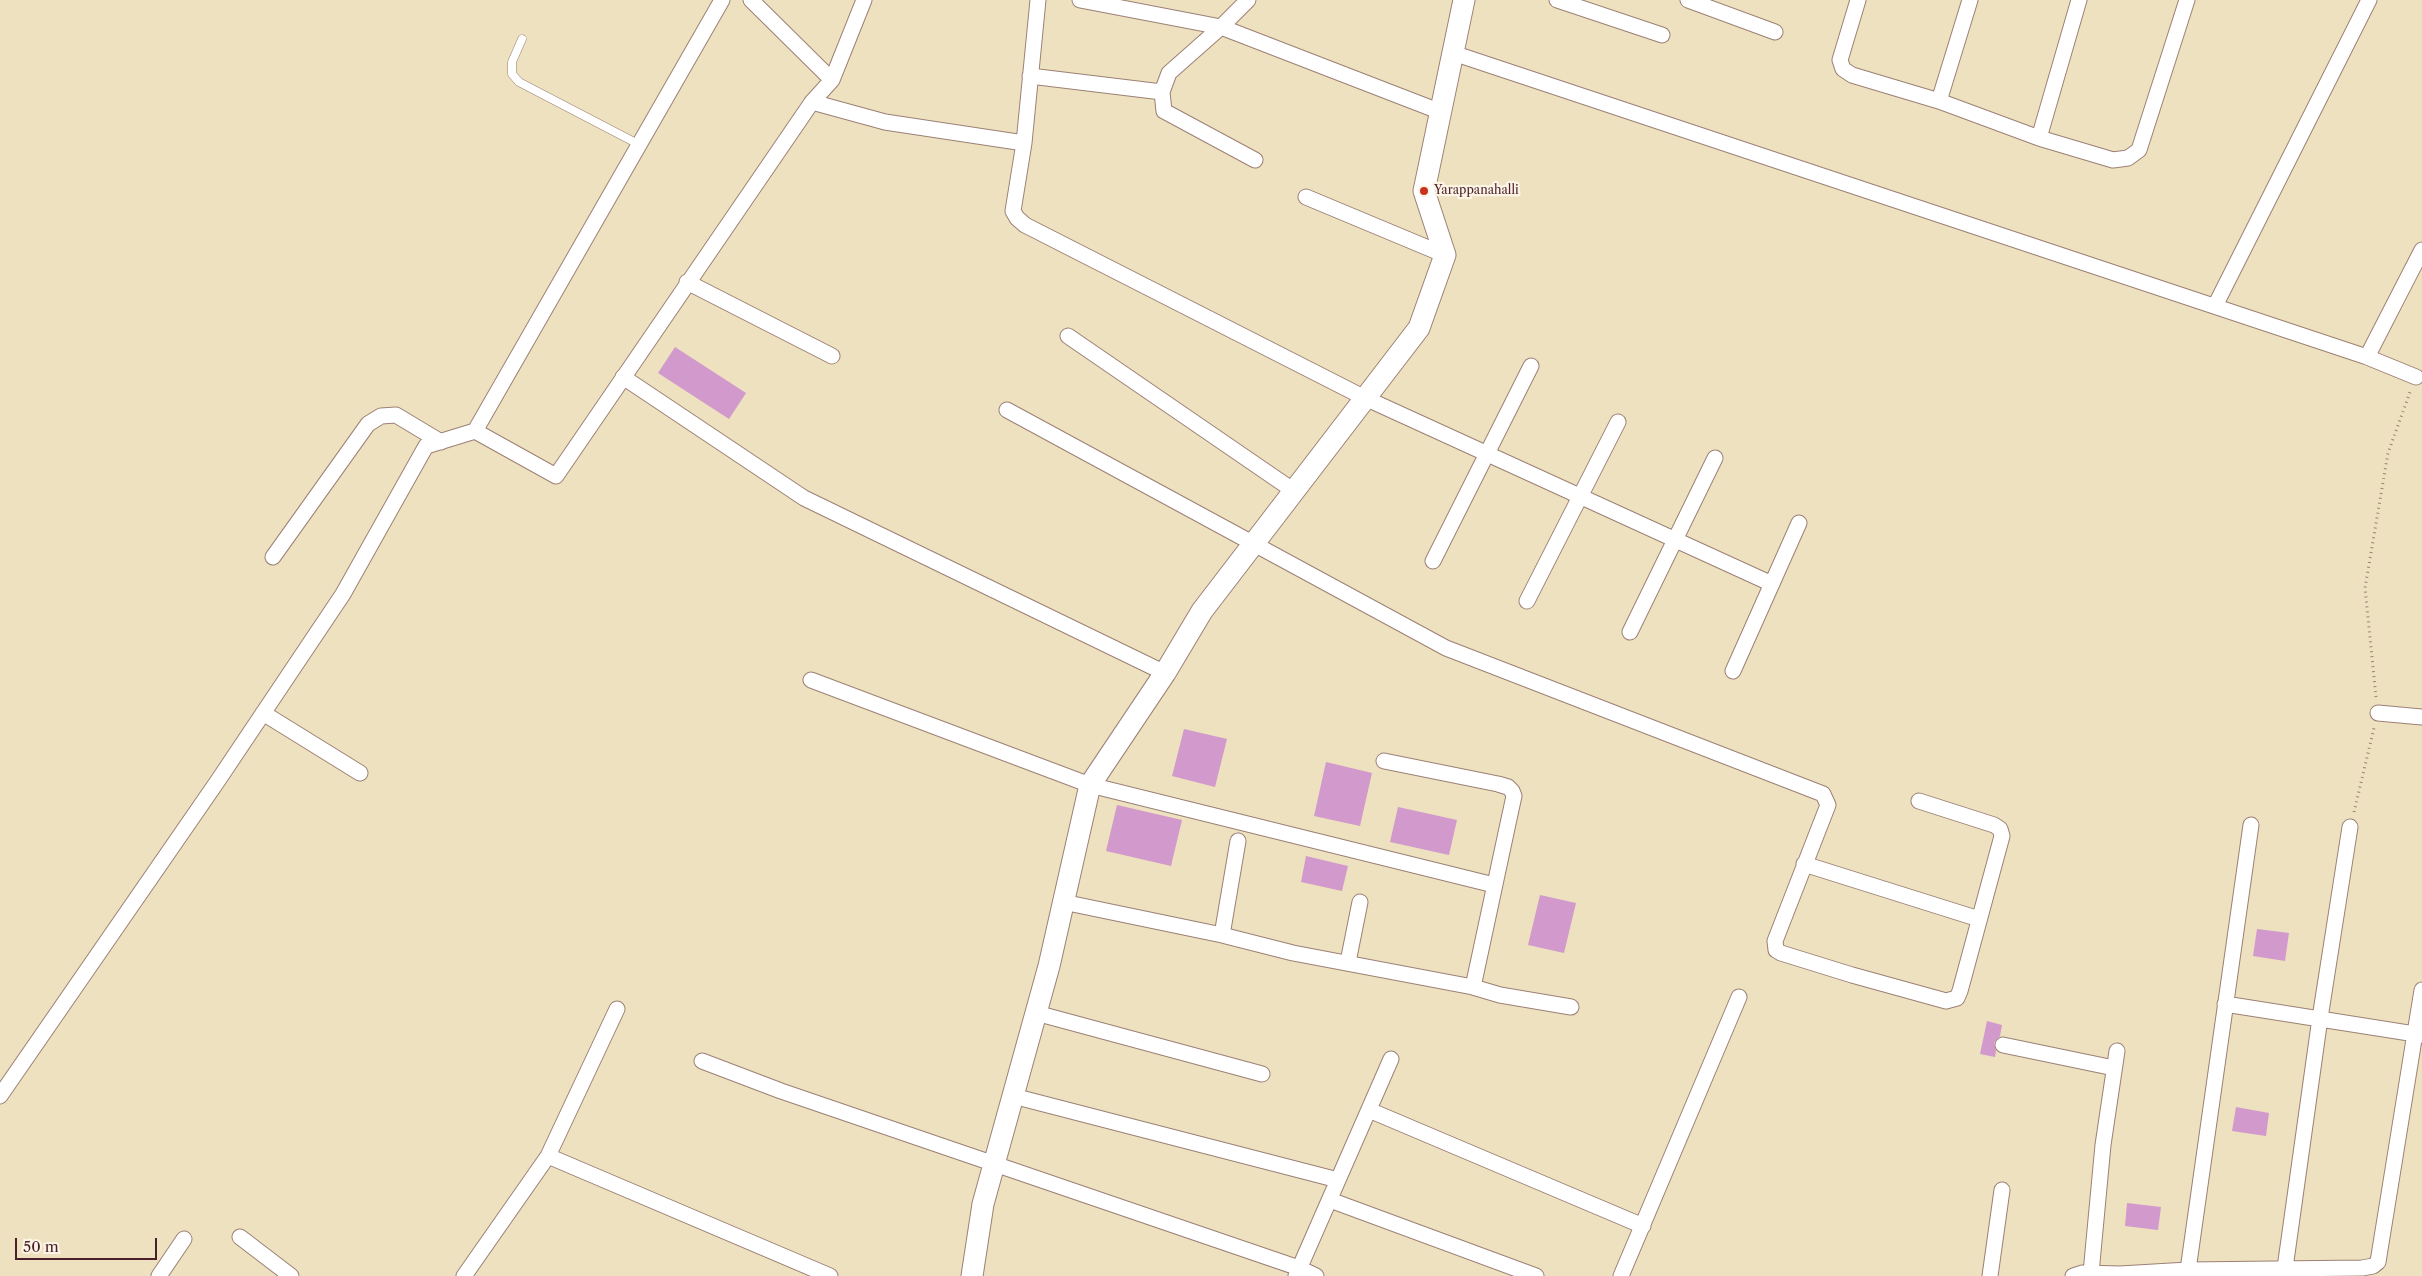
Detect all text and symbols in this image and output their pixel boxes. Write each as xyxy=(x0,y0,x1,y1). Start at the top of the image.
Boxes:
place label: Yarappanahalli xyxy=(1434,184,1519,198)
marker: Yarappanahalli xyxy=(1418,185,1430,197)
scale bar xyxy=(18,1228,160,1260)
text: 50 m xyxy=(23,1237,59,1256)

